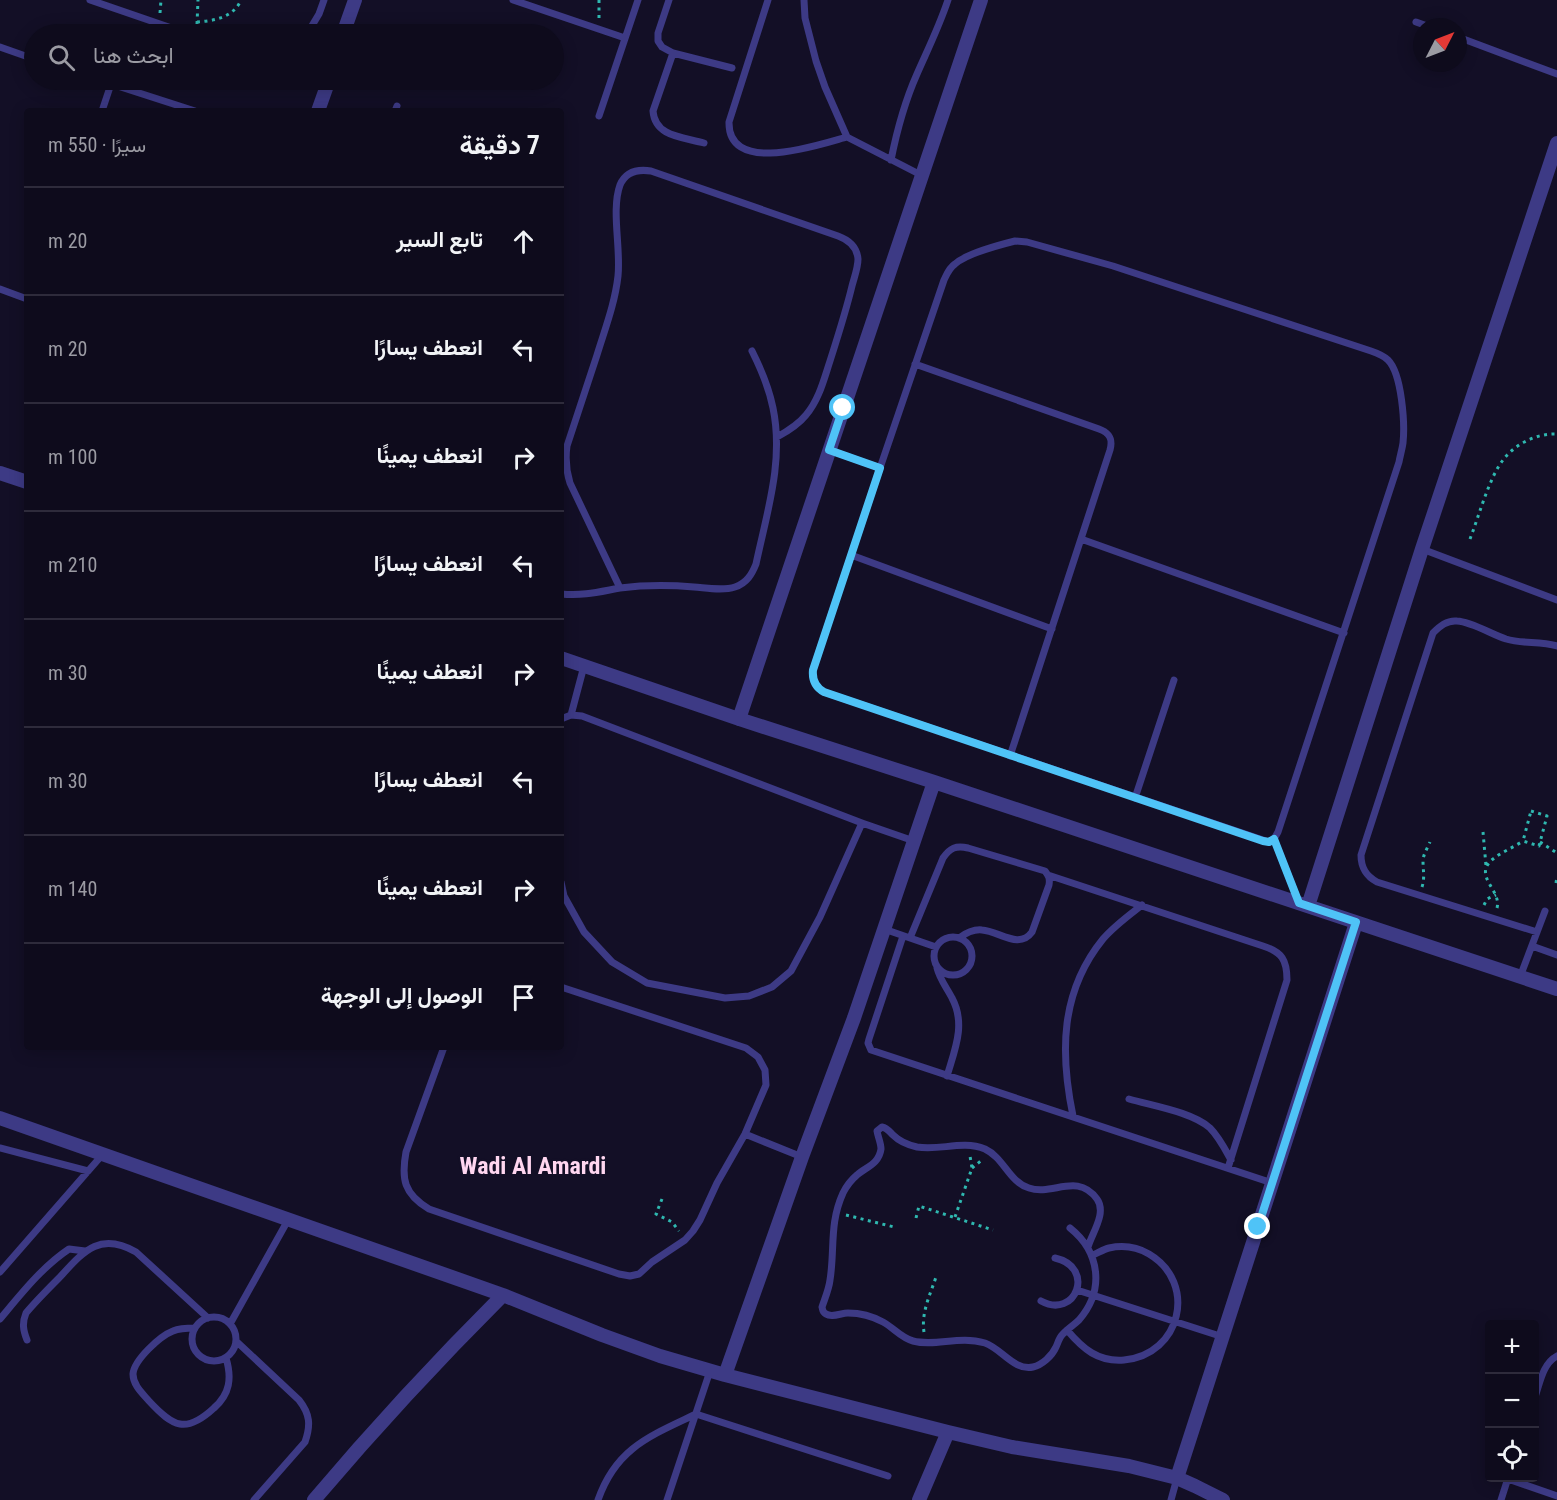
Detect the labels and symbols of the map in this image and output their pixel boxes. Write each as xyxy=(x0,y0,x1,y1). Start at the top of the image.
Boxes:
north arrow xyxy=(1413,18,1467,72)
route start xyxy=(829,394,855,420)
district label: Wadi Al Amardi xyxy=(460,1152,606,1180)
route end xyxy=(1244,1213,1270,1239)

